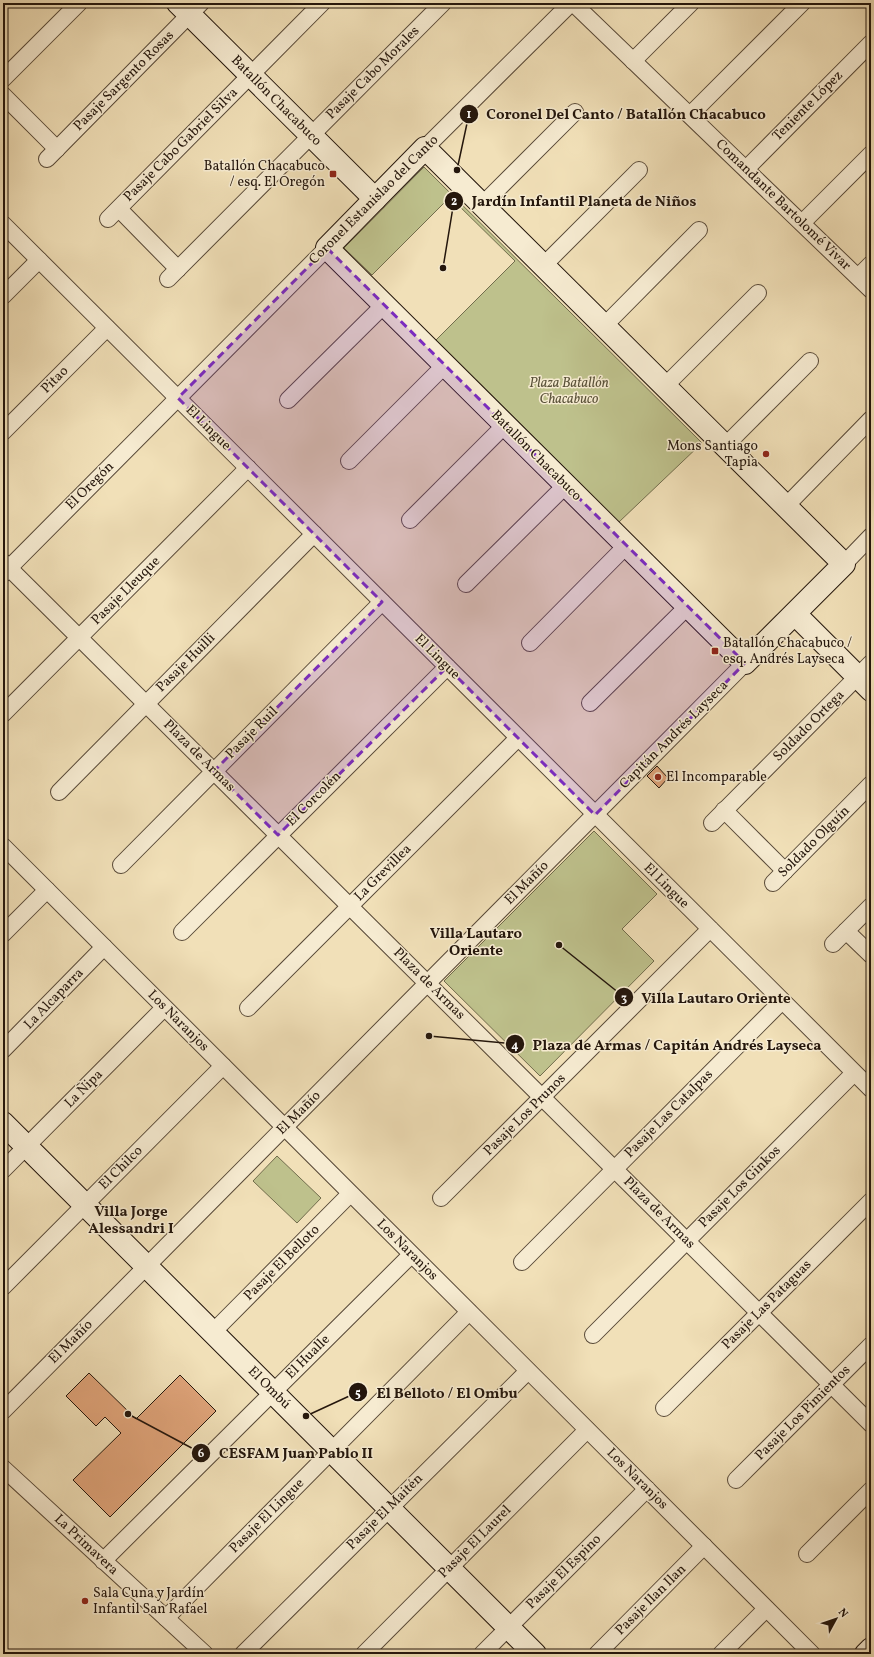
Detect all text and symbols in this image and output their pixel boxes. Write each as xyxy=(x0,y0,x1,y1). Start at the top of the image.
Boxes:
street label: Pasaje Cabo Morales xyxy=(322,22,424,124)
street label: Pasaje Sargento Rosas xyxy=(70,27,178,135)
street label: Batallón Chacabuco xyxy=(226,51,326,151)
street label: Teniente López xyxy=(769,67,847,145)
street label: Pasaje Cabo Gabriel Silva xyxy=(120,84,242,206)
callout: Coronel Del Canto / Batallón Chacabuco xyxy=(459,101,774,128)
text: Coronel Del Canto / Batallón Chacabuco xyxy=(486,105,766,126)
text: 1 xyxy=(467,107,472,123)
street label: Coronel Estanislao del Canto xyxy=(305,131,443,269)
street label: Comandante Bartolomé Vivar xyxy=(711,135,855,275)
place label: Batallón Chacabuco / esq. El Oregón xyxy=(204,157,325,192)
marker: Batallón Chacabuco / esq. El Oregón xyxy=(328,169,338,179)
callout: Jardín Infantil Planeta de Niños xyxy=(444,187,704,214)
text: Jardín Infantil Planeta de Niños xyxy=(471,192,696,213)
text: 2 xyxy=(451,194,457,210)
street label: Pitao xyxy=(37,362,73,398)
park label: Plaza Batallón Chacabuco xyxy=(529,374,609,409)
street label: El Lingue xyxy=(181,401,235,455)
street label: Batallón Chacabuco xyxy=(486,406,586,506)
place label: Mons Santiago Tapia xyxy=(667,437,758,472)
marker: Mons Santiago Tapia xyxy=(761,449,771,459)
street label: El Oregón xyxy=(62,458,118,514)
street label: Pasaje Lleuque xyxy=(87,552,165,630)
street label: Pasaje Huilli xyxy=(152,629,220,697)
street label: El Lingue xyxy=(410,630,464,684)
place label: Batallón Chacabuco / esq. Andrés Layseca xyxy=(723,634,852,669)
marker: Batallón Chacabuco / esq. Andrés Layseca xyxy=(710,646,720,656)
street label: Capitán Andrés Layseca xyxy=(615,676,733,794)
street label: Soldado Ortega xyxy=(769,686,849,766)
street label: Pasaje Ruil xyxy=(221,702,283,764)
street label: Plaza de Armas xyxy=(159,716,239,796)
street label: El Corcolén xyxy=(282,767,346,831)
place label: El Incomparable xyxy=(666,768,767,787)
marker: El Incomparable xyxy=(653,772,663,782)
street label: Soldado Olguín xyxy=(774,802,854,882)
street label: La Grevillea xyxy=(350,840,416,906)
street label: El Mañío xyxy=(501,857,553,909)
street label: El Lingue xyxy=(639,859,693,913)
district label: Villa Lautaro Oriente xyxy=(430,924,523,962)
street label: Plaza de Armas xyxy=(389,944,469,1024)
street label: La Alcaparra xyxy=(20,964,88,1034)
callout: Villa Lautaro Oriente xyxy=(614,984,799,1011)
street label: Los Naranjos xyxy=(143,986,213,1056)
text: Villa Lautaro Oriente xyxy=(641,989,791,1010)
text: 3 xyxy=(621,991,627,1007)
callout: Plaza de Armas / Capitán Andrés Layseca xyxy=(505,1031,830,1058)
text: Plaza de Armas / Capitán Andrés Layseca xyxy=(533,1036,821,1057)
text: 4 xyxy=(511,1038,519,1054)
street label: La Ñipa xyxy=(61,1066,107,1112)
street label: Pasaje Las Catalpas xyxy=(621,1066,717,1162)
street label: Pasaje Los Prunos xyxy=(480,1070,570,1160)
street label: El Mañío xyxy=(273,1087,325,1139)
street label: El Chilco xyxy=(95,1142,147,1194)
street label: Pasaje Los Ginkos xyxy=(695,1142,785,1232)
street label: Plaza de Armas xyxy=(619,1173,699,1253)
district label: Villa Jorge Alessandri I xyxy=(88,1202,174,1240)
street label: Los Naranjos xyxy=(372,1215,442,1285)
street label: Pasaje El Belloto xyxy=(240,1221,324,1305)
street label: Pasaje Las Pataguas xyxy=(718,1256,816,1354)
street label: El Mañío xyxy=(45,1316,97,1368)
street label: El Hualle xyxy=(282,1330,335,1383)
street label: Pasaje Los Pimientos xyxy=(751,1361,855,1465)
street label: El Ombú xyxy=(243,1362,295,1414)
callout: El Belloto / El Ombu xyxy=(348,1379,526,1406)
text: El Belloto / El Ombu xyxy=(376,1384,518,1405)
text: 5 xyxy=(355,1386,361,1402)
callout: CESFAM Juan Pablo II xyxy=(191,1440,381,1467)
text: CESFAM Juan Pablo II xyxy=(219,1444,373,1465)
street label: Los Naranjos xyxy=(602,1444,672,1514)
text: 6 xyxy=(198,1446,205,1462)
street label: Pasaje El Maitén xyxy=(343,1470,427,1554)
street label: Pasaje El Lingue xyxy=(225,1474,309,1558)
street label: Pasaje El Laurel xyxy=(434,1501,516,1583)
street label: La Primavera xyxy=(50,1510,122,1580)
street label: Pasaje El Espino xyxy=(522,1530,606,1614)
street label: Pasaje Ilan Ilan xyxy=(611,1560,691,1640)
place label: Sala Cuna y Jardín Infantil San Rafael xyxy=(93,1584,208,1619)
marker: Sala Cuna y Jardín Infantil San Rafael xyxy=(80,1596,90,1606)
north arrow xyxy=(816,1599,856,1639)
text: N xyxy=(834,1606,851,1621)

